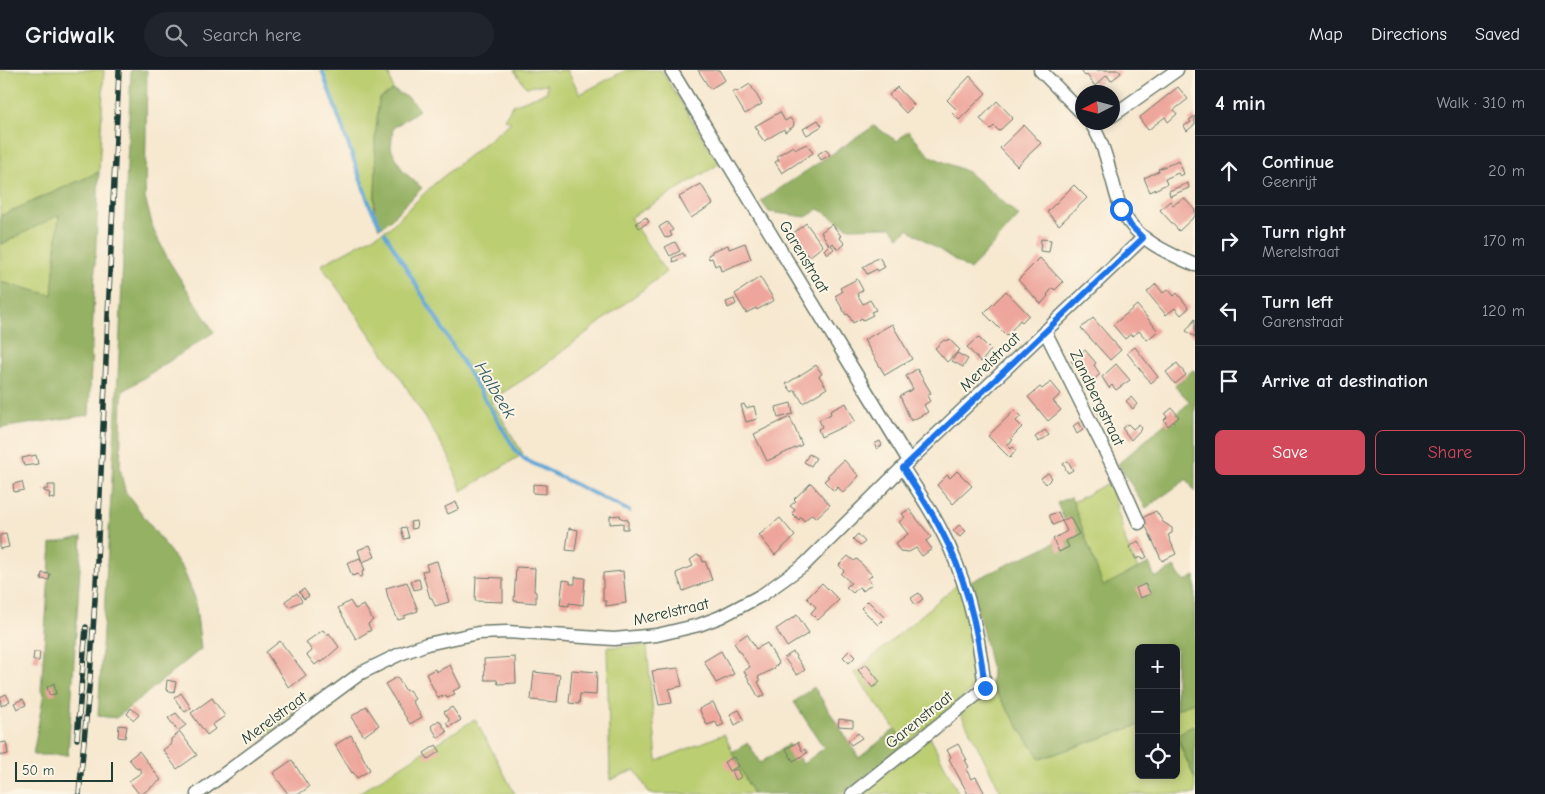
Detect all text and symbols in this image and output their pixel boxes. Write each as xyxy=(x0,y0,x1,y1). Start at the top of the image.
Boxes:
search box xyxy=(144,12,494,57)
text: Gridwalk xyxy=(25,21,114,49)
icon: search xyxy=(162,21,190,49)
text: Search here xyxy=(202,24,301,46)
text: Map xyxy=(1309,24,1343,45)
text: Directions xyxy=(1371,24,1447,45)
text: Saved xyxy=(1475,24,1520,45)
north arrow xyxy=(1075,85,1120,130)
text: 4 min xyxy=(1215,91,1266,115)
text: Walk · 310 m xyxy=(1436,94,1525,112)
text: Continue xyxy=(1262,151,1334,173)
icon: ahead xyxy=(1215,157,1243,185)
text: 20 m xyxy=(1488,162,1525,180)
text: Geenrijt xyxy=(1262,173,1317,191)
route start xyxy=(1110,198,1133,221)
street label: Garenstraat xyxy=(775,218,833,297)
text: Turn right xyxy=(1262,221,1346,243)
icon: right xyxy=(1215,227,1243,255)
text: 170 m xyxy=(1483,232,1525,250)
text: Merelstraat xyxy=(1262,243,1339,261)
text: Turn left xyxy=(1262,291,1333,313)
icon: left xyxy=(1215,297,1243,325)
text: 120 m xyxy=(1482,302,1525,320)
text: Garenstraat xyxy=(1262,313,1343,331)
street label: Merelstraat xyxy=(956,328,1024,395)
street label: Zandbergstraat xyxy=(1066,347,1128,449)
water label: Halbeek xyxy=(470,358,520,422)
icon: arrive xyxy=(1215,367,1243,395)
text: Arrive at destination xyxy=(1262,370,1428,392)
button: Save xyxy=(1215,430,1365,475)
button: Share xyxy=(1375,430,1525,475)
street label: Merelstraat xyxy=(631,594,711,629)
map controls xyxy=(1135,644,1180,779)
button: + xyxy=(1135,644,1180,689)
route end xyxy=(974,677,997,700)
street label: Garenstraat xyxy=(882,687,956,752)
street label: Merelstraat xyxy=(237,688,311,748)
button: − xyxy=(1135,689,1180,734)
button: locate xyxy=(1135,734,1180,779)
scale bar xyxy=(15,759,112,782)
text: 50 m xyxy=(22,762,54,779)

